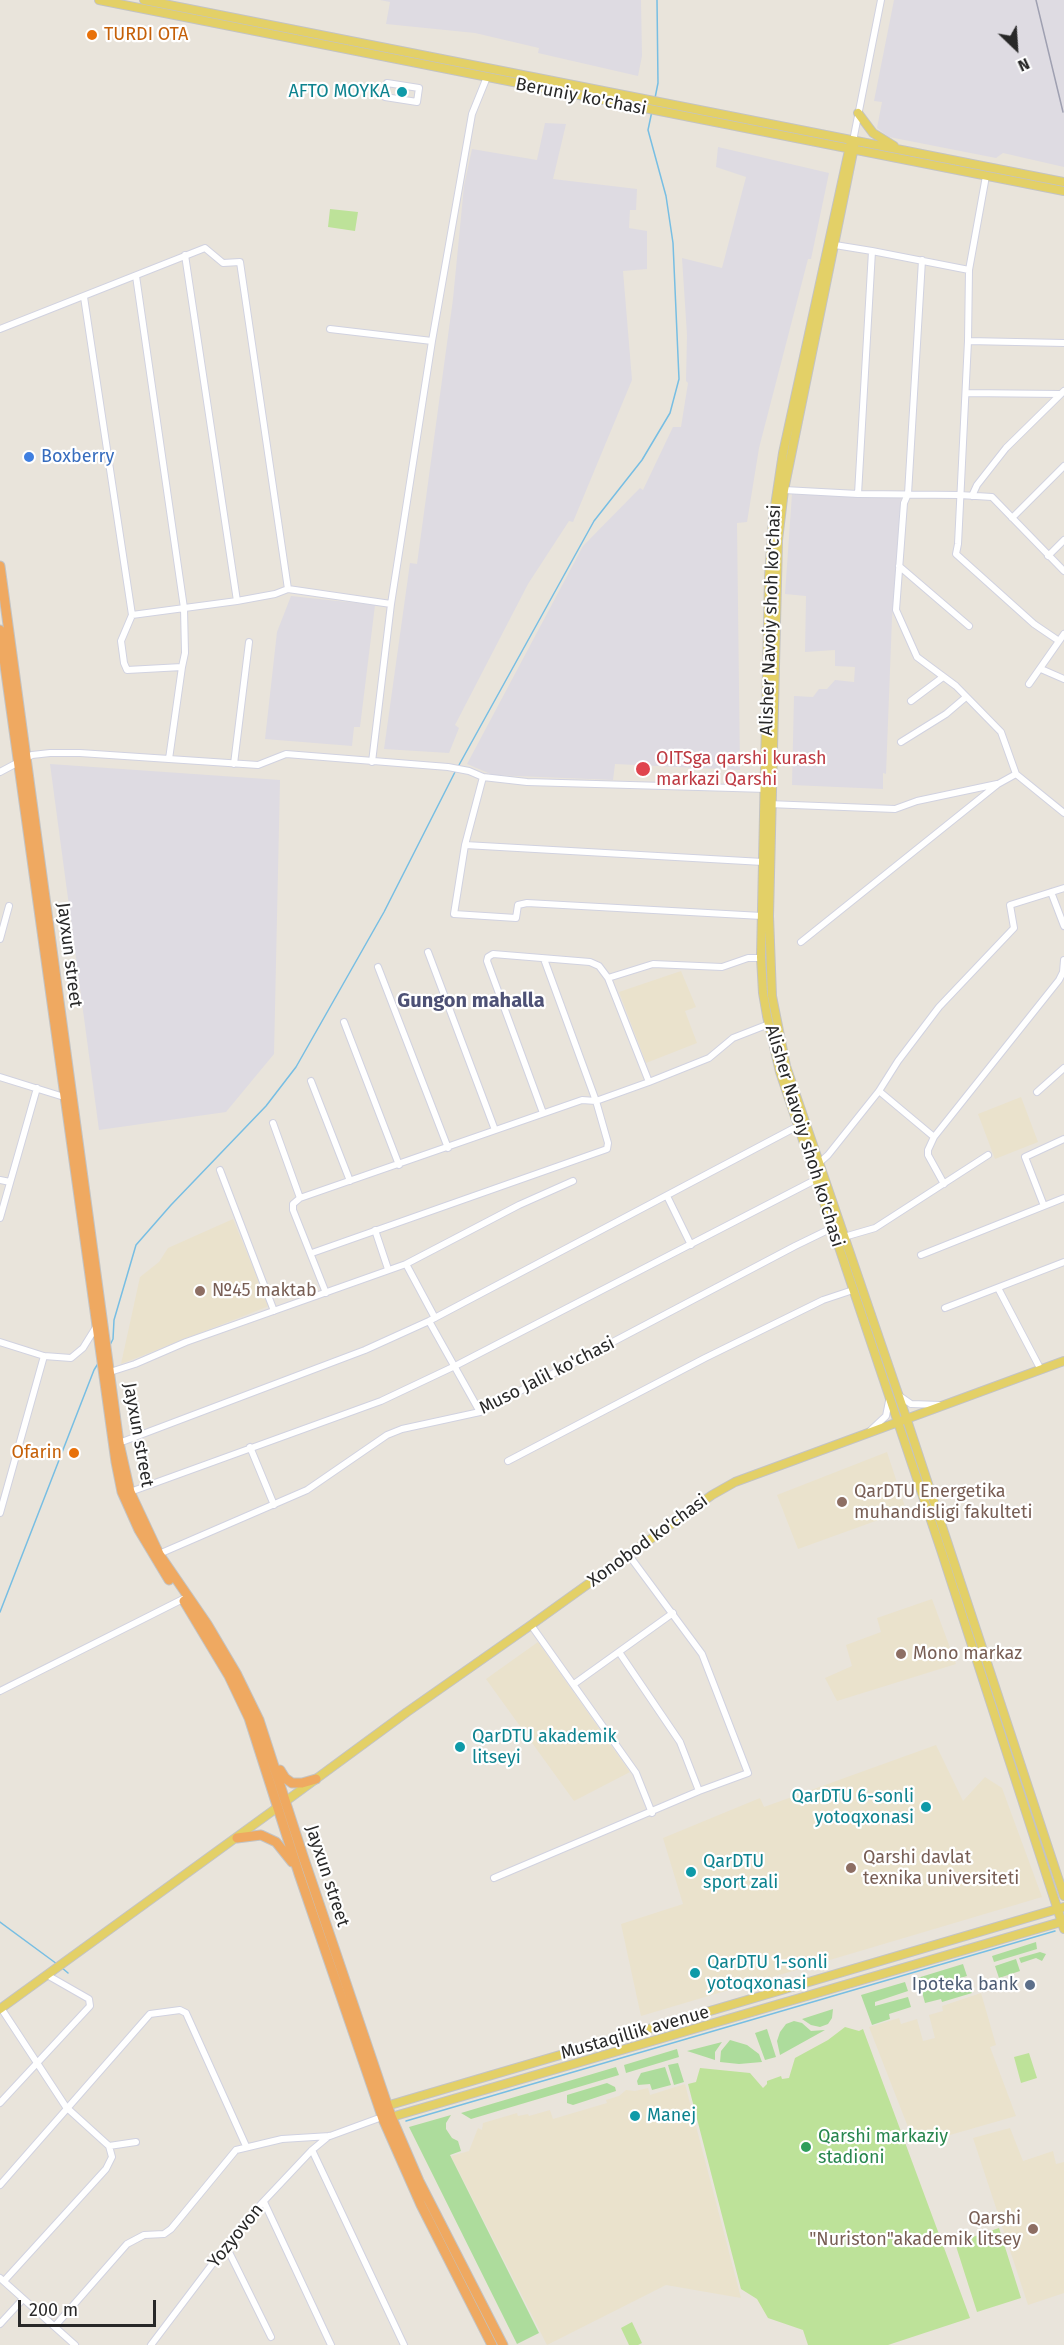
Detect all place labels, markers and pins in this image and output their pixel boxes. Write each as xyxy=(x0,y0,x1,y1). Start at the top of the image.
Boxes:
place label: TURDI OTA xyxy=(104,24,188,46)
marker: TURDI OTA xyxy=(85,28,99,42)
place label: AFTO MOYKA xyxy=(288,81,390,103)
marker: AFTO MOYKA xyxy=(395,85,409,99)
place label: Boxberry xyxy=(41,446,114,468)
marker: Boxberry xyxy=(22,450,36,464)
place label: OITSga qarshi kurash markazi Qarshi xyxy=(656,748,827,790)
marker: OITSga qarshi kurash markazi Qarshi xyxy=(634,760,652,778)
place label: №45 maktab xyxy=(212,1280,317,1302)
marker: №45 maktab xyxy=(193,1284,207,1298)
place label: Ofarin xyxy=(12,1442,62,1464)
marker: Ofarin xyxy=(67,1446,81,1460)
place label: QarDTU Energetika muhandisligi fakulteti xyxy=(854,1481,1032,1524)
marker: QarDTU Energetika muhandisligi fakulteti xyxy=(835,1495,849,1509)
place label: Mono markaz xyxy=(913,1643,1022,1665)
marker: Mono markaz xyxy=(894,1647,908,1661)
place label: QarDTU akademik litseyi xyxy=(472,1726,617,1768)
marker: QarDTU akademik litseyi xyxy=(453,1740,467,1754)
place label: QarDTU 6-sonli yotoqxonasi xyxy=(791,1786,914,1828)
marker: QarDTU 6-sonli yotoqxonasi xyxy=(919,1800,933,1814)
place label: Qarshi davlat texnika universiteti xyxy=(863,1847,1019,1890)
place label: QarDTU sport zali xyxy=(703,1851,778,1894)
marker: Qarshi davlat texnika universiteti xyxy=(844,1861,858,1875)
marker: QarDTU sport zali xyxy=(684,1865,698,1879)
place label: QarDTU 1-sonli yotoqxonasi xyxy=(707,1952,828,1994)
marker: QarDTU 1-sonli yotoqxonasi xyxy=(688,1966,702,1980)
place label: Ipoteka bank xyxy=(912,1974,1018,1996)
marker: Ipoteka bank xyxy=(1023,1978,1037,1992)
place label: Manej xyxy=(647,2105,696,2127)
marker: Manej xyxy=(628,2109,642,2123)
place label: Qarshi markaziy stadioni xyxy=(818,2126,948,2168)
marker: Qarshi markaziy stadioni xyxy=(799,2140,813,2154)
place label: Qarshi "Nuriston"akademik litsey xyxy=(809,2208,1021,2250)
marker: Qarshi "Nuriston"akademik litsey xyxy=(1026,2222,1040,2236)

